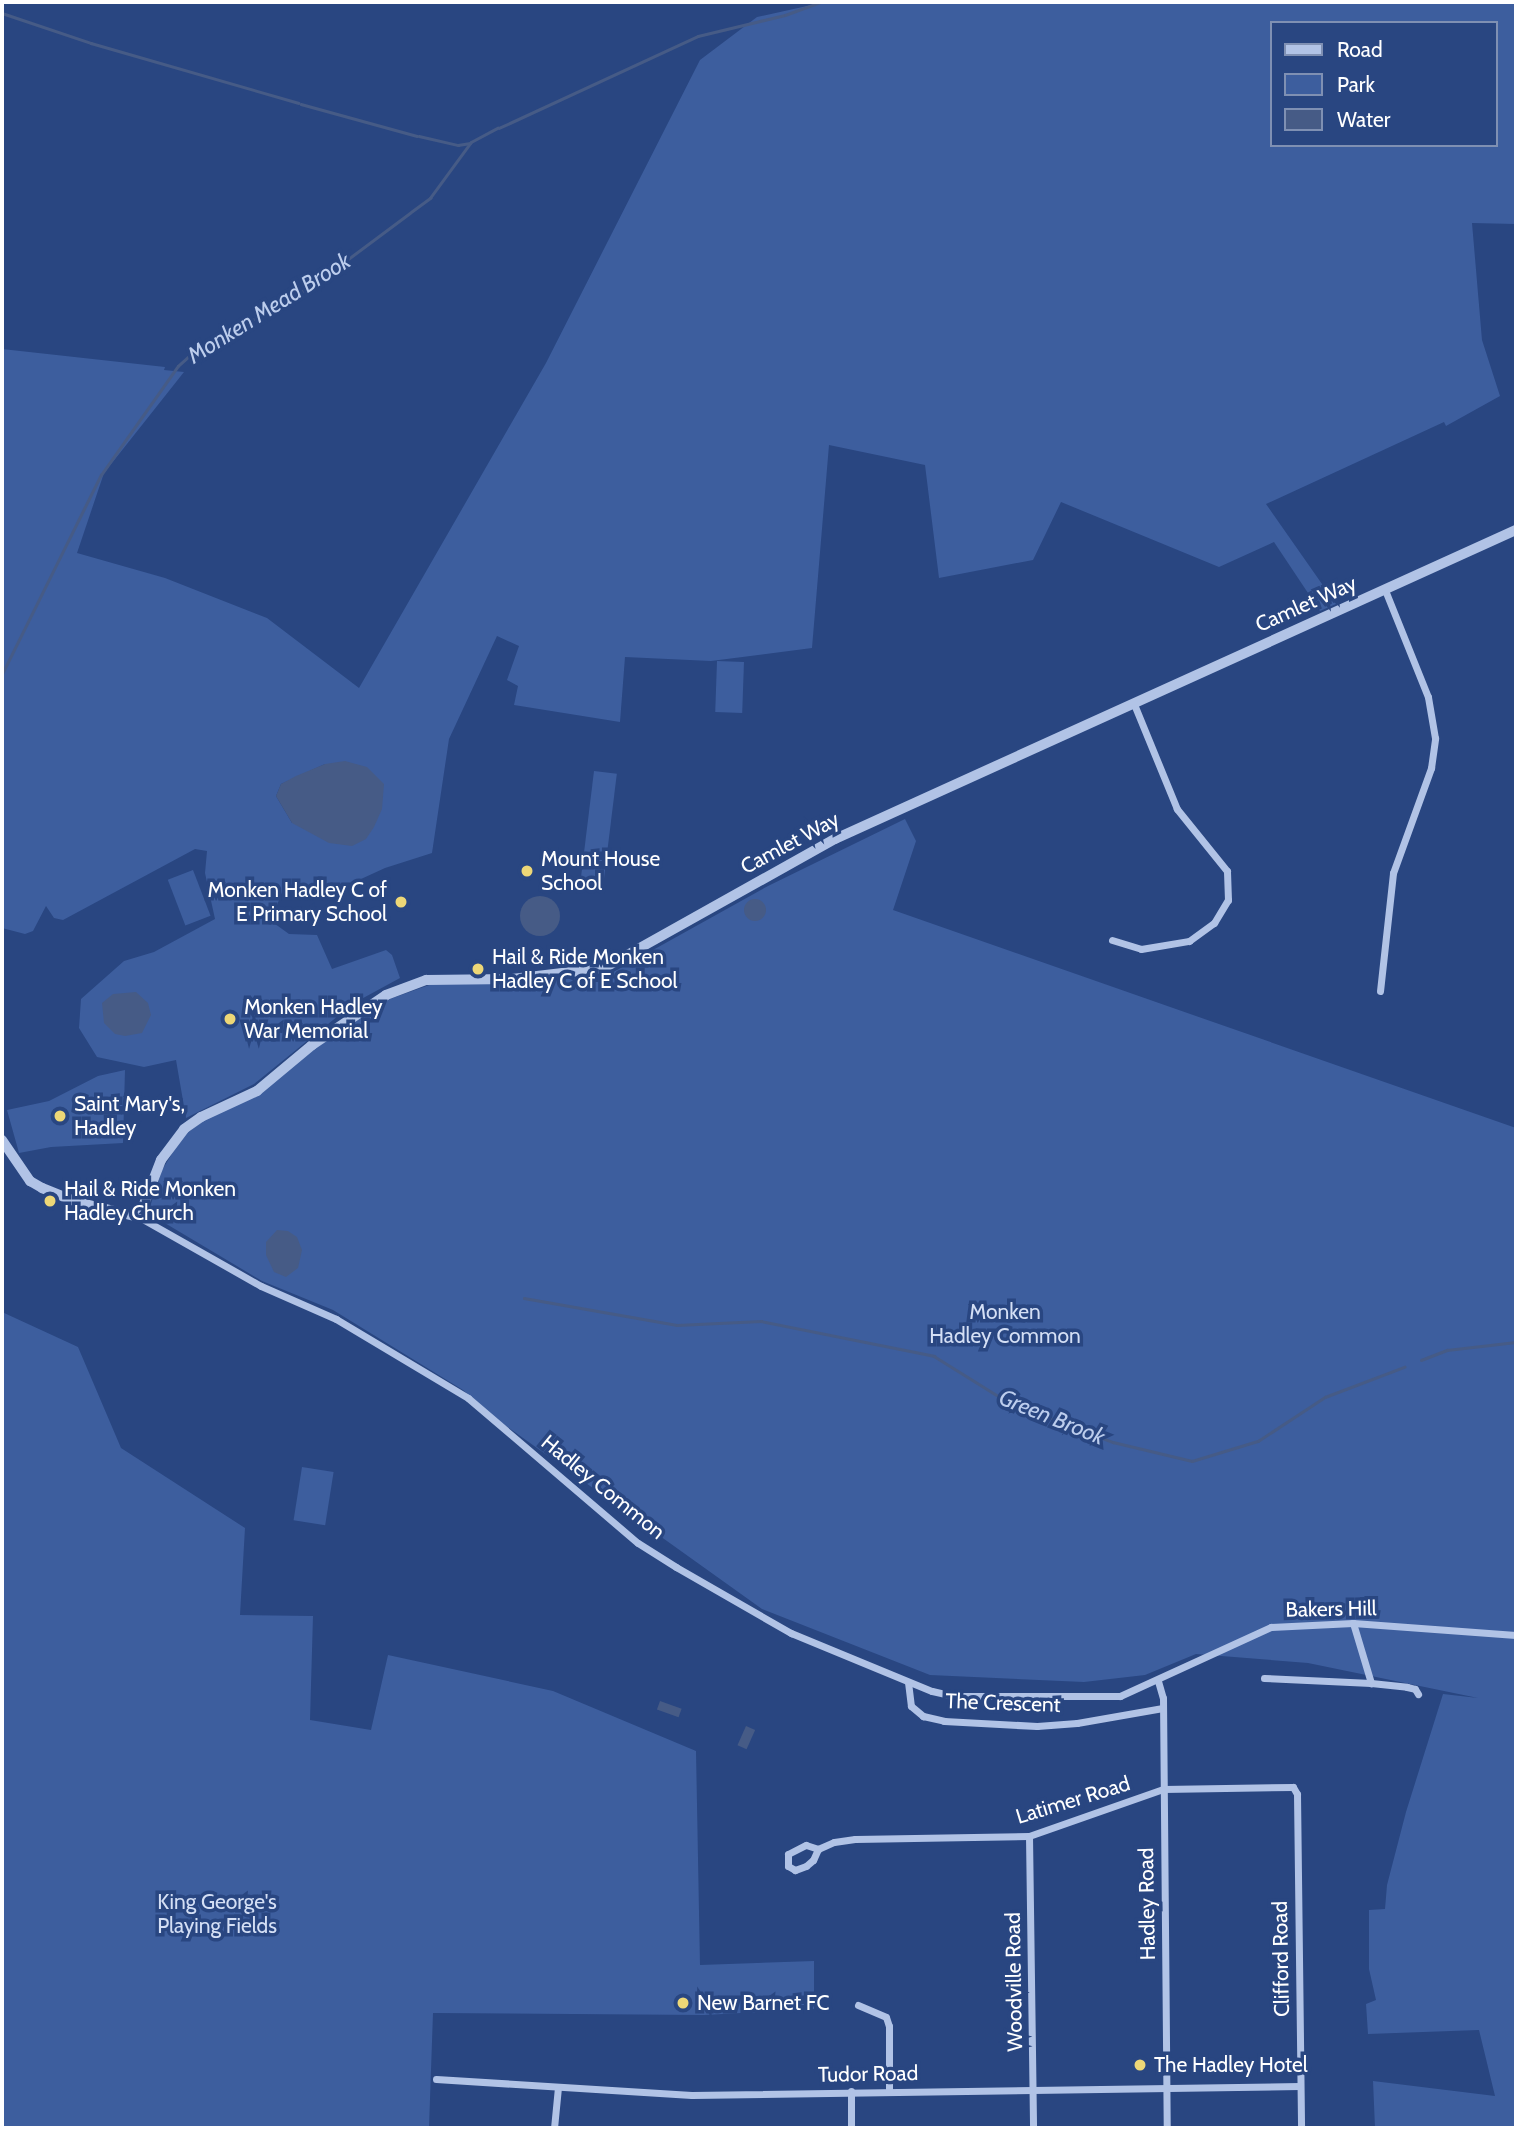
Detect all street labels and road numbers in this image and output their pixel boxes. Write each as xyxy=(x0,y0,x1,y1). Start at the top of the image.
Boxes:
street label: Camlet Way xyxy=(1251,570,1361,638)
street label: Camlet Way xyxy=(736,806,844,880)
street label: Hadley Common xyxy=(536,1430,670,1544)
street label: Bakers Hill xyxy=(1285,1596,1377,1622)
street label: The Crescent xyxy=(945,1688,1061,1718)
street label: Latimer Road xyxy=(1013,1771,1133,1829)
street label: Hadley Road xyxy=(1133,1847,1161,1961)
street label: Clifford Road xyxy=(1267,1901,1295,2017)
street label: Woodville Road xyxy=(1000,1912,1028,2052)
street label: Tudor Road xyxy=(818,2061,918,2087)

